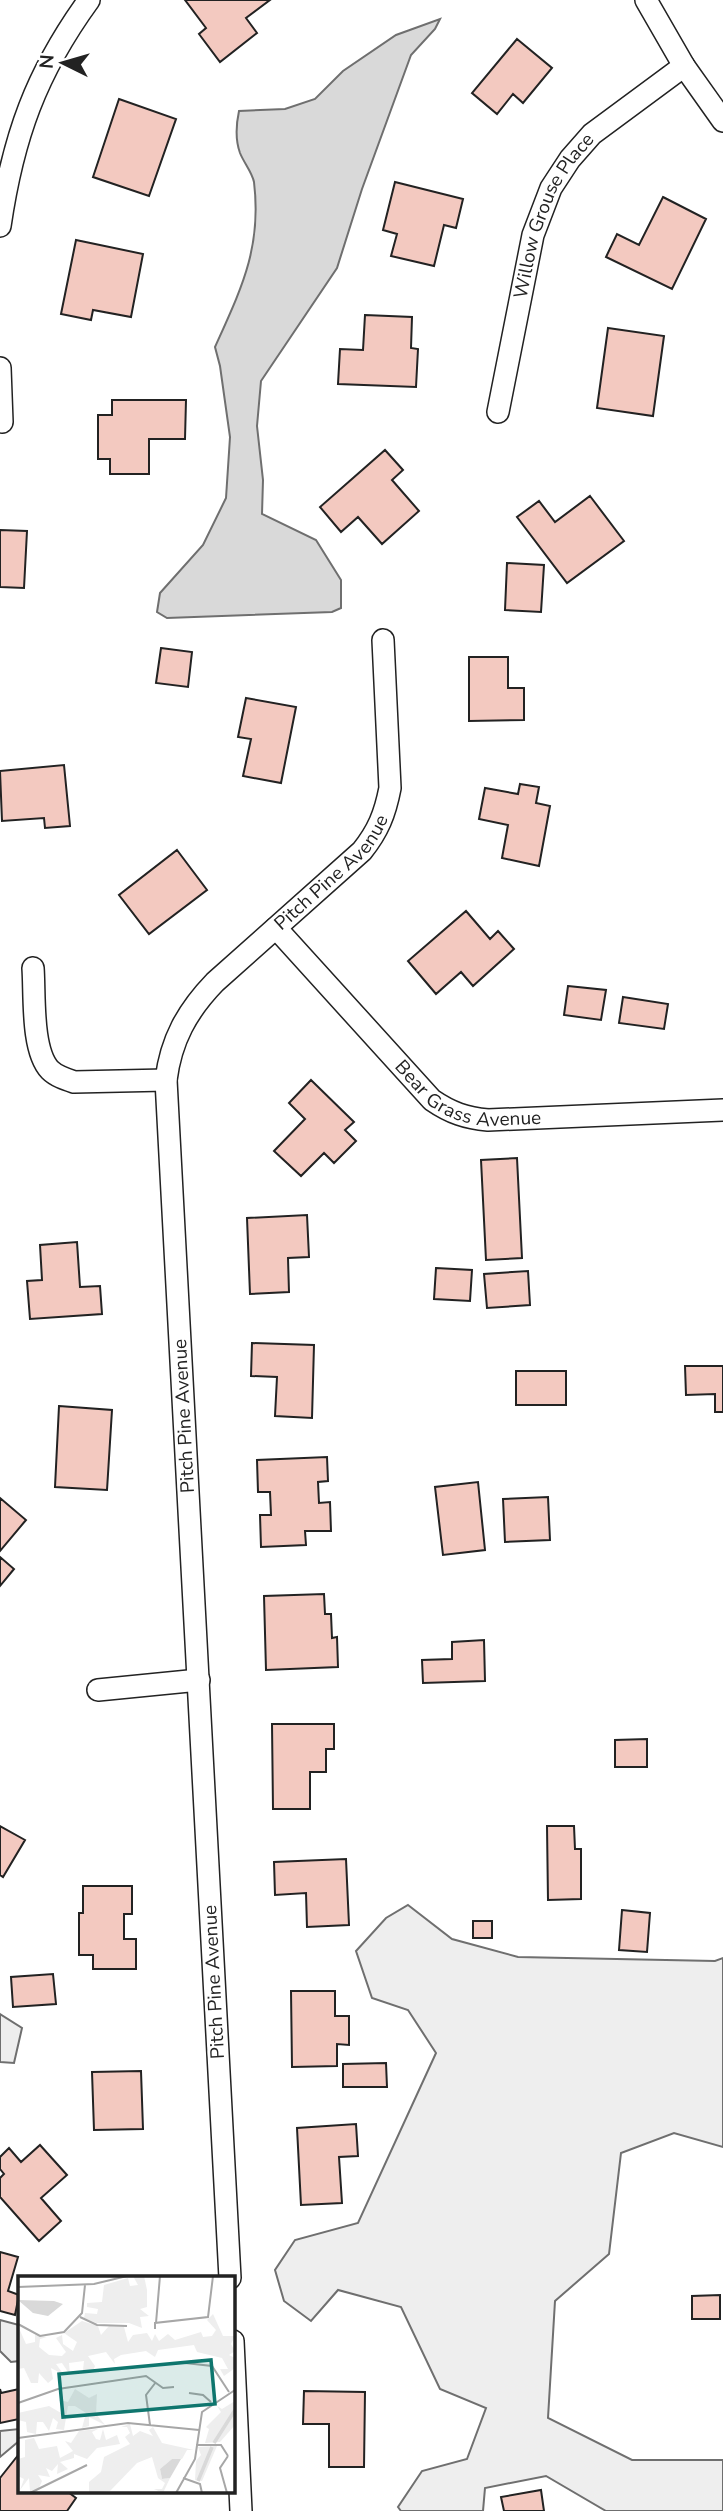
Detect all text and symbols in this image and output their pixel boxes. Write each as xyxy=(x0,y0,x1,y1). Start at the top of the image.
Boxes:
north arrow xyxy=(28,28,98,98)
text: N xyxy=(33,53,61,70)
street label: Willow Grouse Place xyxy=(508,127,600,301)
street label: Pitch Pine Avenue xyxy=(269,811,395,936)
street label: Bear Grass Avenue xyxy=(389,1054,542,1133)
street label: Pitch Pine Avenue xyxy=(167,1338,201,1494)
street label: Pitch Pine Avenue xyxy=(197,1904,231,2060)
inset map xyxy=(18,2276,234,2494)

